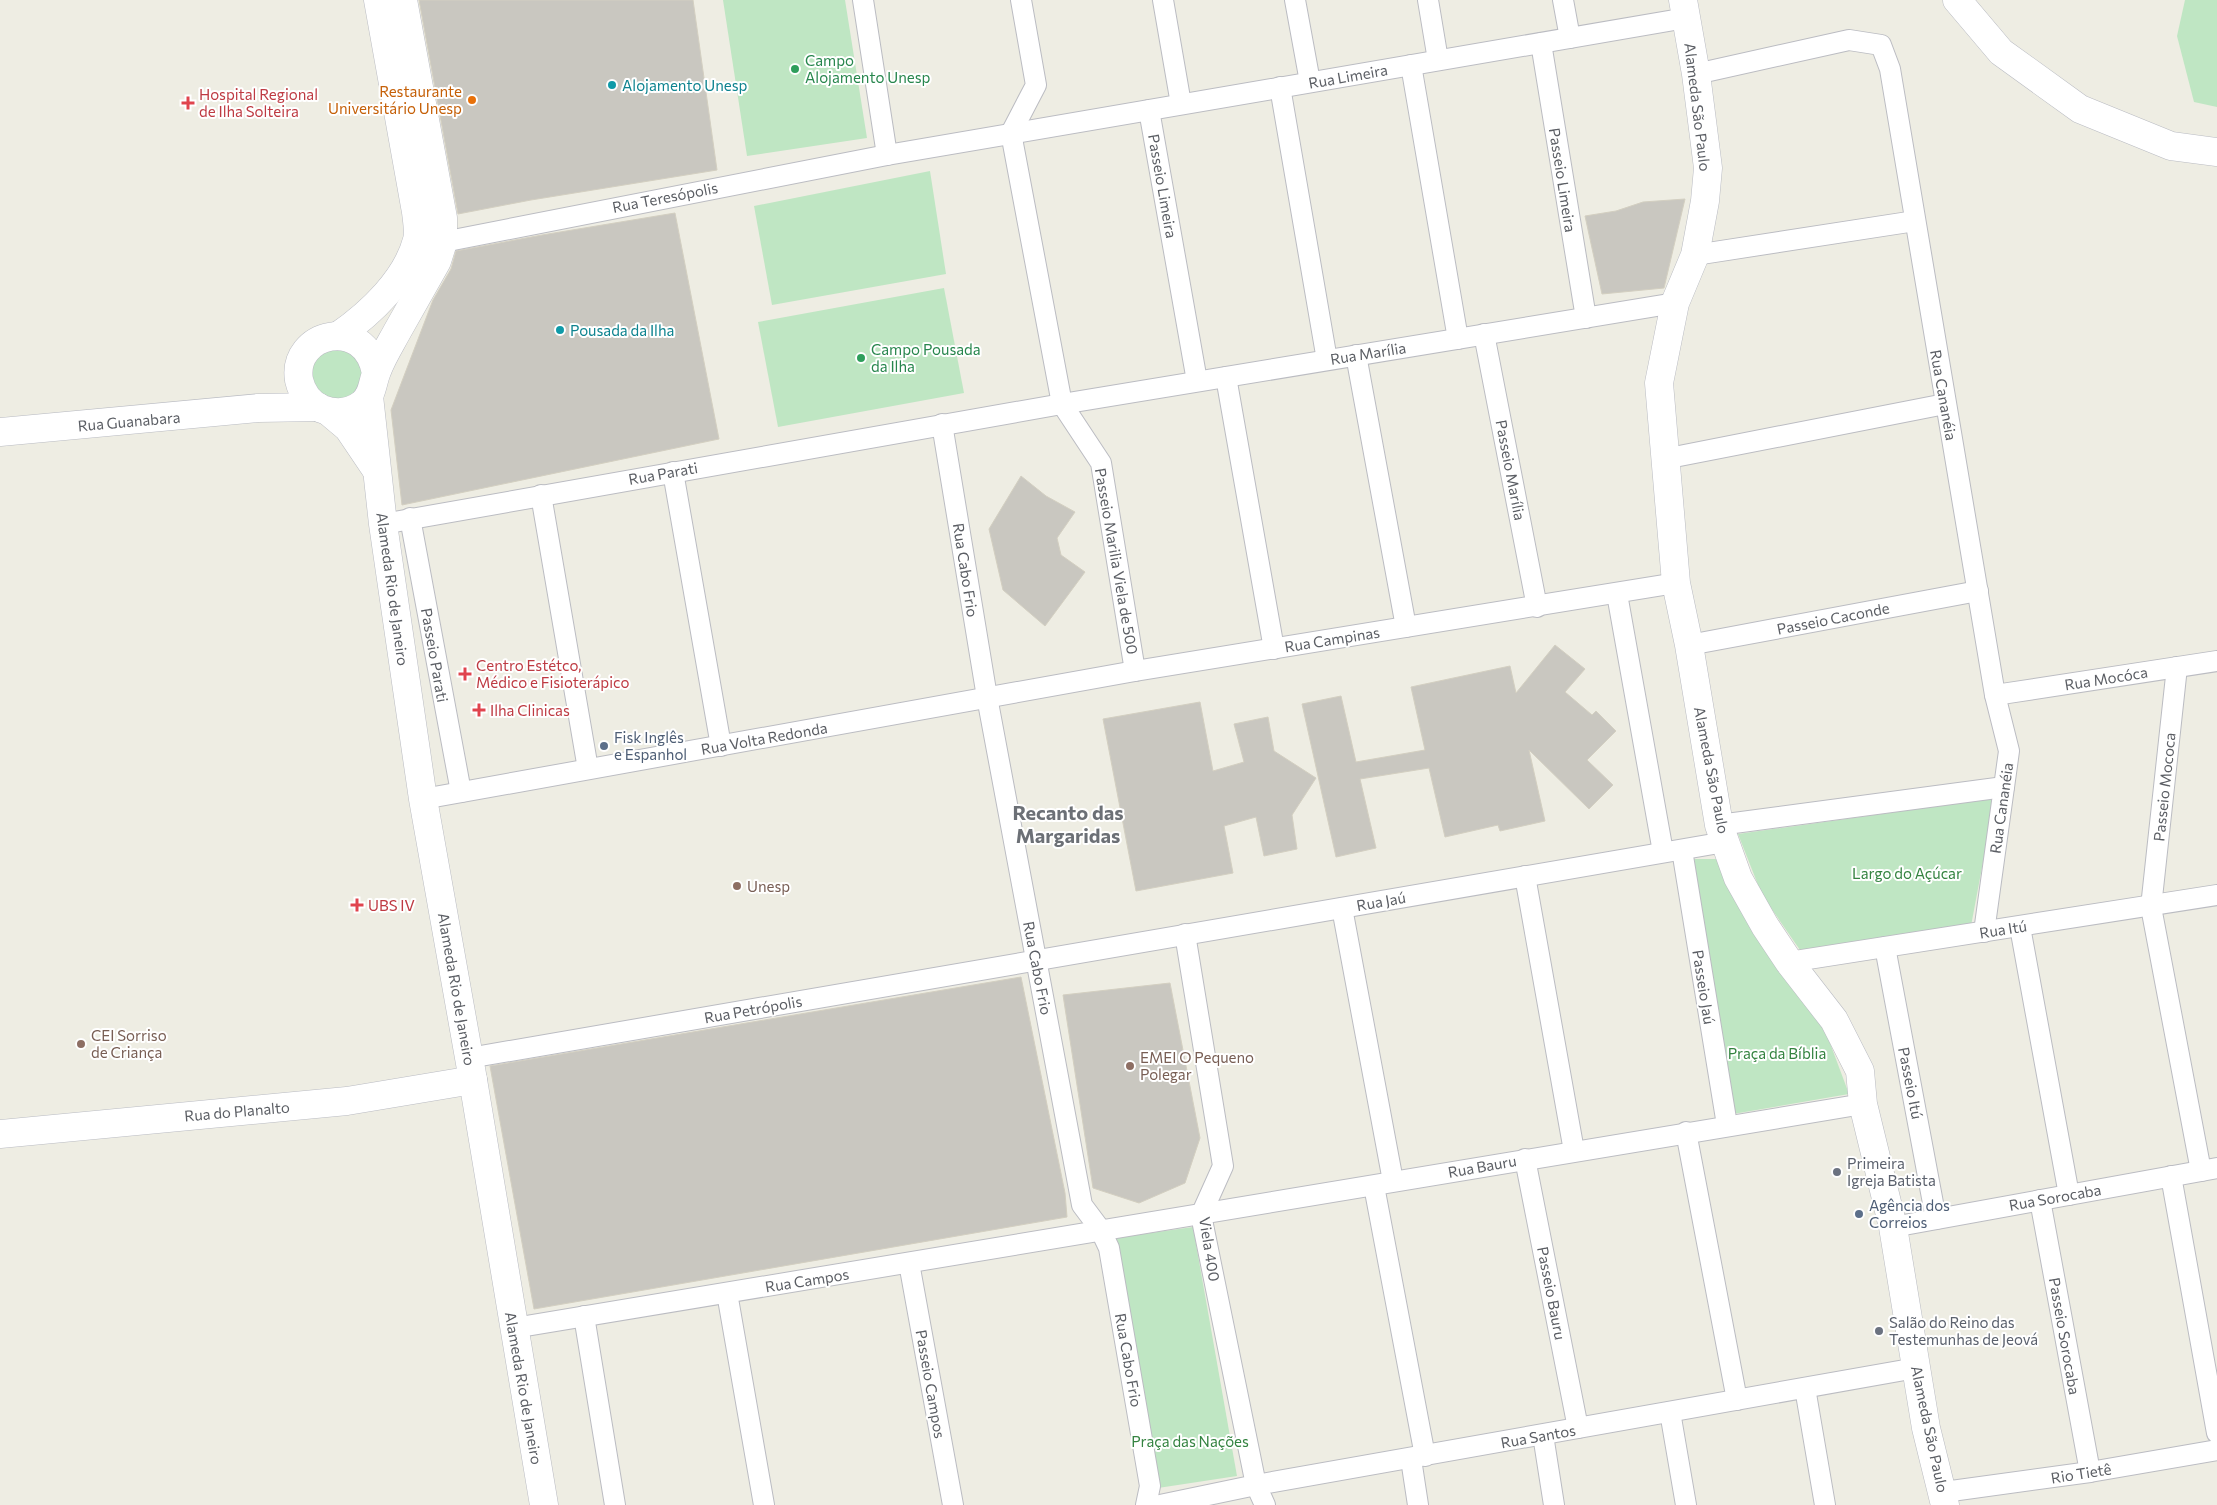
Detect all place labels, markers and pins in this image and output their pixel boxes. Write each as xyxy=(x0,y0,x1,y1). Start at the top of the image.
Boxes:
place label: Campo Alojamento Unesp xyxy=(805,51,931,86)
marker: Campo Alojamento Unesp xyxy=(789,63,801,75)
place label: Alojamento Unesp xyxy=(622,76,748,94)
marker: Alojamento Unesp xyxy=(606,79,618,91)
place label: Restaurante Universitário Unesp xyxy=(328,82,462,117)
place label: Hospital Regional de Ilha Solteira xyxy=(199,85,318,120)
marker: Restaurante Universitário Unesp xyxy=(466,94,478,106)
marker: Hospital Regional de Ilha Solteira xyxy=(181,96,195,110)
place label: Pousada da Ilha xyxy=(570,321,674,339)
marker: Pousada da Ilha xyxy=(554,324,566,336)
place label: Campo Pousada da Ilha xyxy=(871,340,981,375)
marker: Campo Pousada da Ilha xyxy=(855,352,867,364)
place label: Centro Estétco, Médico e Fisioterápico xyxy=(476,656,629,691)
marker: Centro Estétco, Médico e Fisioterápico xyxy=(458,667,472,681)
place label: Ilha Clinicas xyxy=(490,701,570,719)
marker: Ilha Clinicas xyxy=(472,703,486,717)
place label: Fisk Inglês e Espanhol xyxy=(614,728,687,763)
marker: Fisk Inglês e Espanhol xyxy=(598,740,610,752)
place label: Unesp xyxy=(747,877,790,895)
marker: Unesp xyxy=(731,880,743,892)
place label: UBS IV xyxy=(368,896,415,914)
marker: UBS IV xyxy=(350,898,364,912)
place label: CEI Sorriso de Criança xyxy=(91,1026,167,1061)
marker: CEI Sorriso de Criança xyxy=(75,1038,87,1050)
place label: EMEI O Pequeno Polegar xyxy=(1140,1048,1254,1083)
marker: EMEI O Pequeno Polegar xyxy=(1124,1060,1136,1072)
place label: Primeira Igreja Batista xyxy=(1847,1154,1936,1189)
marker: Primeira Igreja Batista xyxy=(1831,1166,1843,1178)
place label: Agência dos Correios xyxy=(1869,1196,1950,1231)
marker: Agência dos Correios xyxy=(1853,1208,1865,1220)
place label: Salão do Reino das Testemunhas de Jeová xyxy=(1889,1313,2038,1348)
marker: Salão do Reino das Testemunhas de Jeová xyxy=(1873,1325,1885,1337)

